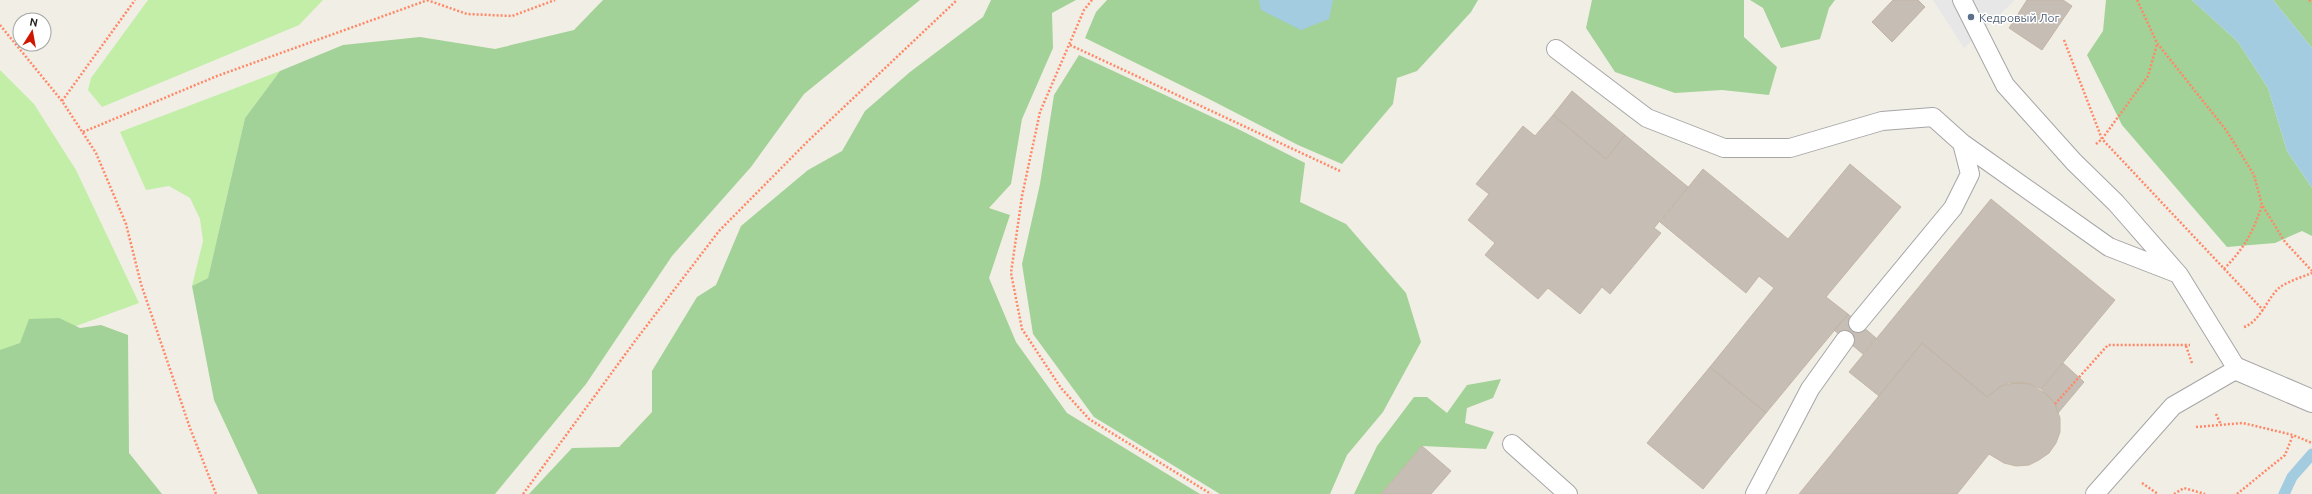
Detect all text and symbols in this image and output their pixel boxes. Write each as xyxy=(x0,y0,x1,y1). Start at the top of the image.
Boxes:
place label: Кедровый Лог xyxy=(1979,11,2060,24)
north arrow xyxy=(12,12,52,52)
marker: Кедровый Лог xyxy=(1966,12,1976,22)
text: N xyxy=(29,16,39,29)

